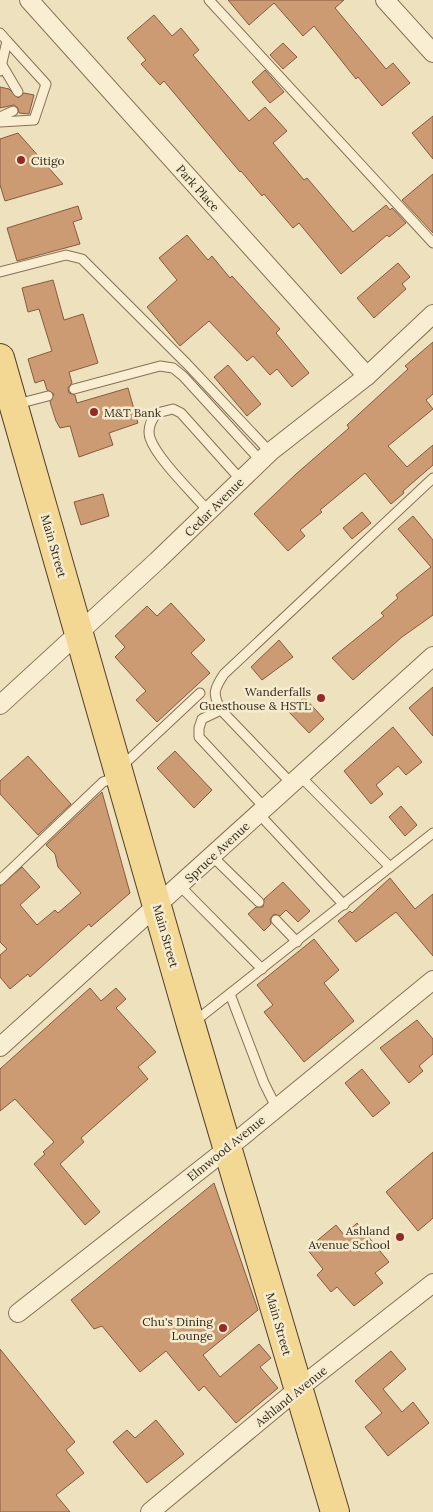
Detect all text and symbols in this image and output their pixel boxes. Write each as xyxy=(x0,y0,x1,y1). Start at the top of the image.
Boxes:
place label: Citigo xyxy=(31,153,65,168)
marker: Citigo xyxy=(15,154,27,166)
street label: Park Place xyxy=(173,162,223,215)
place label: M&T Bank xyxy=(104,405,162,420)
marker: M&T Bank xyxy=(88,406,100,418)
street label: Cedar Avenue xyxy=(181,474,247,540)
street label: Main Street xyxy=(38,513,70,580)
place label: Wanderfalls Guesthouse & HSTL xyxy=(199,684,311,713)
marker: Wanderfalls Guesthouse & HSTL xyxy=(315,692,327,704)
street label: Spruce Avenue xyxy=(182,818,253,886)
street label: Main Street xyxy=(150,903,182,970)
street label: Elmwood Avenue xyxy=(184,1112,268,1184)
place label: Ashland Avenue School xyxy=(307,1223,390,1252)
marker: Ashland Avenue School xyxy=(394,1231,406,1243)
street label: Main Street xyxy=(263,1291,295,1358)
place label: Chu's Dining Lounge xyxy=(142,1314,213,1343)
marker: Chu's Dining Lounge xyxy=(217,1322,229,1334)
street label: Ashland Avenue xyxy=(251,1362,330,1430)

